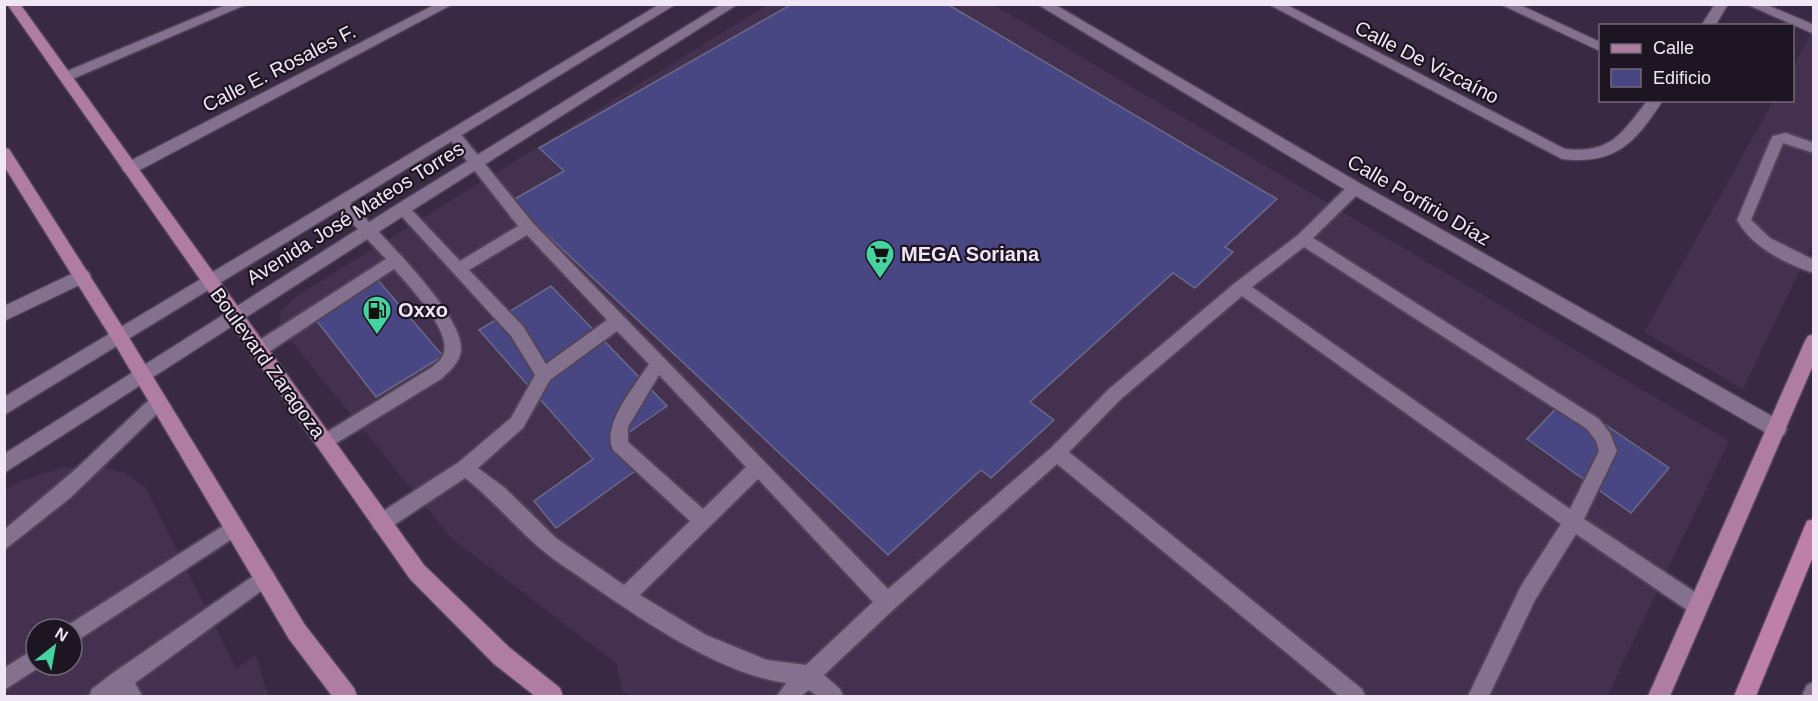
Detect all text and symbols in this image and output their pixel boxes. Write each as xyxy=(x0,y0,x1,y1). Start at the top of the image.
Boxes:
street label: Calle De Vizcaíno xyxy=(1351,16,1503,108)
street label: Calle E. Rosales F. xyxy=(199,20,359,116)
legend xyxy=(1599,24,1794,102)
text: Calle xyxy=(1653,38,1694,58)
text: Edificio xyxy=(1653,68,1711,88)
street label: Avenida José Mateos Torres xyxy=(242,137,468,289)
street label: Calle Porfirio Díaz xyxy=(1344,150,1494,250)
supermarket icon: MEGA Soriana xyxy=(864,238,896,280)
place label: MEGA Soriana xyxy=(901,243,1040,265)
street label: Boulevard Zaragoza xyxy=(206,284,330,443)
fuel station icon: Oxxo xyxy=(361,294,393,336)
place label: Oxxo xyxy=(398,299,448,321)
north arrow xyxy=(24,617,84,677)
text: N xyxy=(52,624,71,645)

